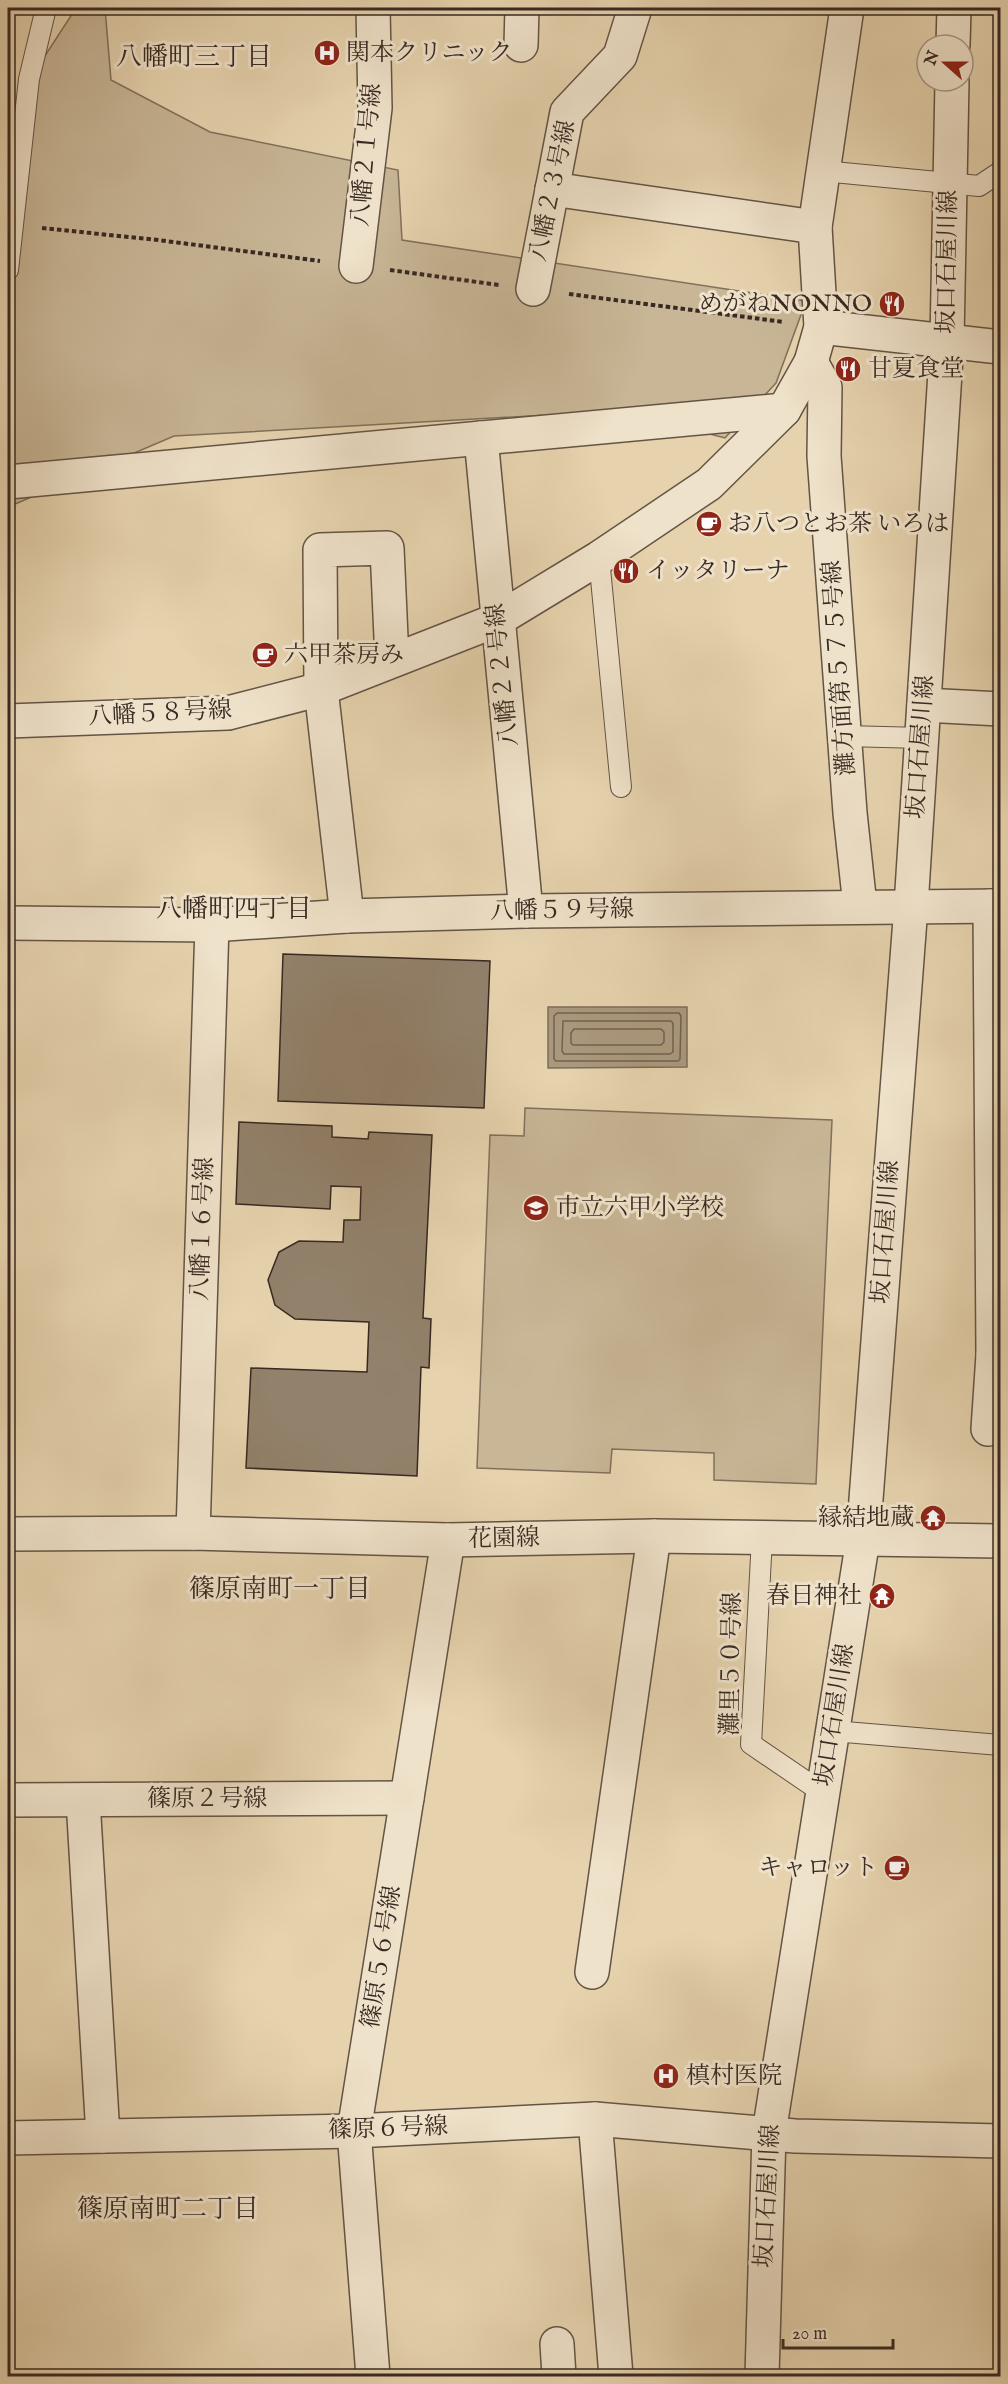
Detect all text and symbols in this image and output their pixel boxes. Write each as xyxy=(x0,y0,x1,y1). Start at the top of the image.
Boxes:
north arrow xyxy=(915,33,975,93)
hospital icon: 関本クリニック xyxy=(312,38,342,68)
place label: 関本クリニック xyxy=(346,38,513,69)
district label: 八幡町三丁目 xyxy=(116,41,272,74)
text: N xyxy=(921,48,945,69)
street label: 八幡２１号線 xyxy=(345,82,389,228)
street label: 八幡２３号線 xyxy=(523,117,583,265)
street label: 坂口石屋川線 xyxy=(931,190,965,334)
place label: めがねNONNO xyxy=(699,289,872,320)
restaurant icon: めがねNONNO xyxy=(877,289,907,319)
restaurant icon: 甘夏食堂 xyxy=(833,354,863,384)
place label: 甘夏食堂 xyxy=(868,354,964,385)
cafe icon: お八つとお茶 いろは xyxy=(694,509,724,539)
place label: お八つとお茶 いろは xyxy=(728,509,949,540)
restaurant icon: イッタリーナ xyxy=(611,556,641,586)
place label: イッタリーナ xyxy=(646,556,790,587)
street label: 灘方面第５７５号線 xyxy=(817,559,863,777)
street label: 八幡２２号線 xyxy=(480,602,526,748)
cafe icon: 六甲茶房み xyxy=(250,640,280,670)
place label: 六甲茶房み xyxy=(284,640,404,671)
street label: 坂口石屋川線 xyxy=(901,674,941,820)
street label: 八幡５８号線 xyxy=(87,695,233,733)
district label: 八幡町四丁目 xyxy=(156,893,312,926)
street label: 八幡５９号線 xyxy=(490,894,634,928)
street label: 八幡１６号線 xyxy=(185,1157,221,1301)
street label: 坂口石屋川線 xyxy=(866,1159,906,1305)
school or university icon: 市立六甲小学校 xyxy=(521,1193,551,1223)
place label: 市立六甲小学校 xyxy=(556,1193,724,1224)
place label: 縁結地蔵 xyxy=(818,1503,914,1534)
temple icon: 縁結地蔵 xyxy=(918,1503,948,1533)
street label: 花園線 xyxy=(468,1523,540,1555)
district label: 篠原南町一丁目 xyxy=(189,1573,371,1606)
place label: 春日神社 xyxy=(766,1581,862,1612)
temple icon: 春日神社 xyxy=(867,1581,897,1611)
street label: 灘里５０号線 xyxy=(715,1592,749,1736)
street label: 坂口石屋川線 xyxy=(808,1641,862,1789)
street label: 篠原２号線 xyxy=(147,1784,267,1815)
place label: キャロット xyxy=(758,1853,878,1884)
cafe icon: キャロット xyxy=(882,1853,912,1883)
street label: 篠原５６号線 xyxy=(355,1883,409,2031)
hospital icon: 槙村医院 xyxy=(651,2061,681,2091)
place label: 槙村医院 xyxy=(686,2061,782,2092)
street label: 篠原６号線 xyxy=(327,2111,449,2147)
street label: 坂口石屋川線 xyxy=(749,2123,787,2269)
district label: 篠原南町二丁目 xyxy=(77,2193,259,2226)
scale bar xyxy=(783,2312,892,2350)
text: 20 m xyxy=(792,2323,827,2346)

